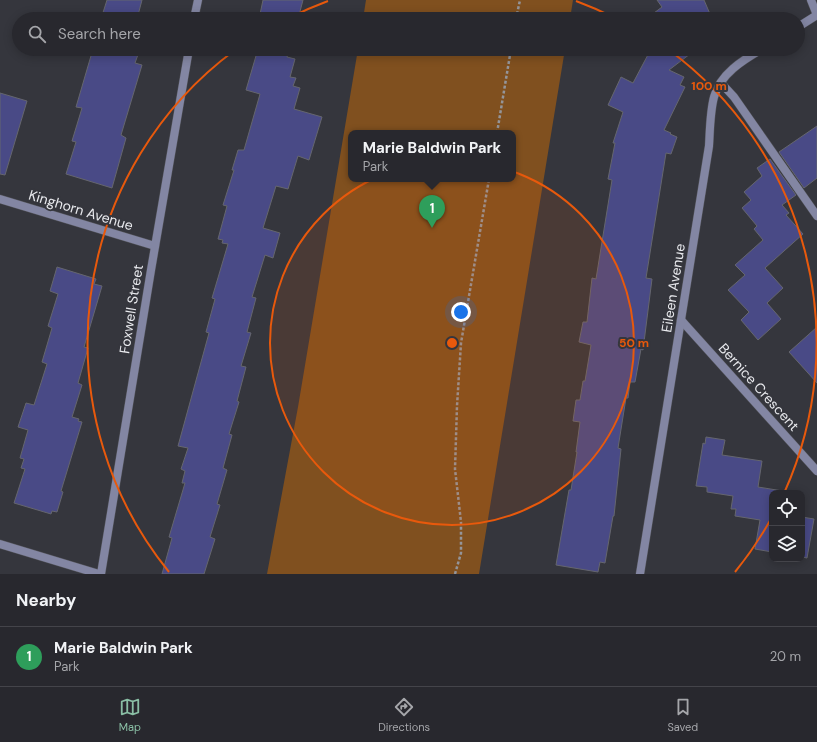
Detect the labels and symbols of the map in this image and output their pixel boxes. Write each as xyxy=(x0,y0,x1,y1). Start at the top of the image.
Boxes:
text: 100 m xyxy=(691,78,727,94)
street label: Kinghorn Avenue xyxy=(27,186,135,234)
pin: 1 xyxy=(419,195,445,228)
street label: Eileen Avenue xyxy=(657,242,689,334)
street label: Foxwell Street xyxy=(115,263,147,355)
your location xyxy=(451,302,471,322)
text: 50 m xyxy=(619,335,649,351)
centre of rings xyxy=(445,336,459,350)
street label: Bernice Crescent xyxy=(715,339,803,435)

